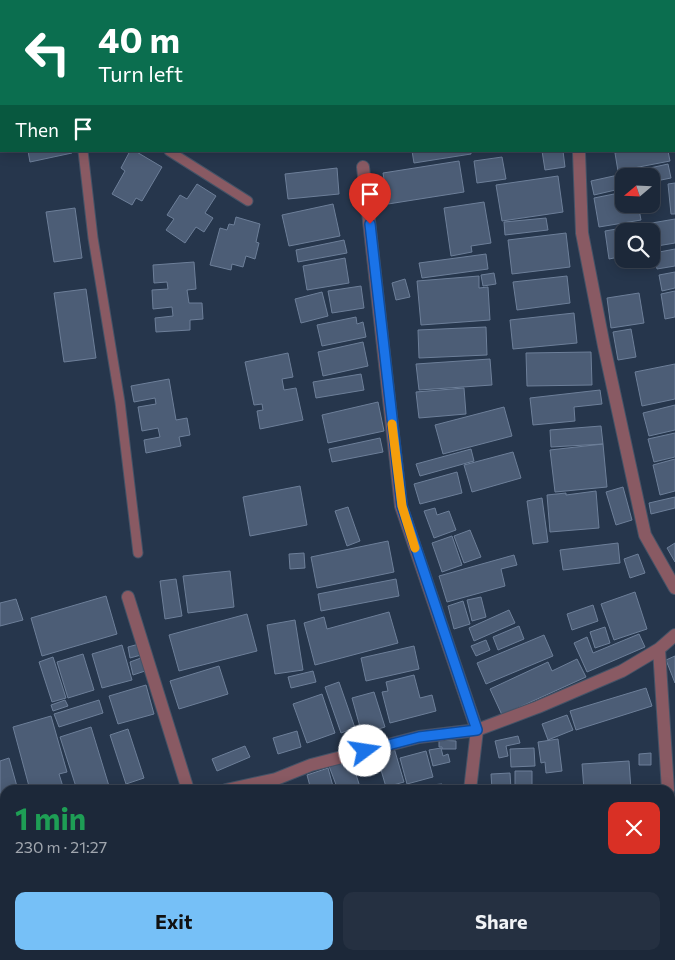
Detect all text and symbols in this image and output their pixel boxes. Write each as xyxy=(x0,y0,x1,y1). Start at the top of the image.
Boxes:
text: 40 m xyxy=(98,17,180,60)
icon: left xyxy=(15,20,80,85)
text: Turn left xyxy=(98,60,183,87)
icon: arrive xyxy=(69,115,97,143)
text: Then xyxy=(15,118,59,141)
north arrow xyxy=(615,168,660,212)
map controls xyxy=(615,168,660,268)
pin xyxy=(349,173,391,224)
icon: arrive xyxy=(356,180,384,208)
button: search xyxy=(615,223,660,268)
position arrow xyxy=(338,724,390,776)
text: 1 min xyxy=(15,799,86,836)
button: close xyxy=(608,802,660,854)
text: 230 m · 21:27 xyxy=(15,837,107,856)
button: Exit xyxy=(15,892,333,950)
button: Share xyxy=(343,892,660,950)

